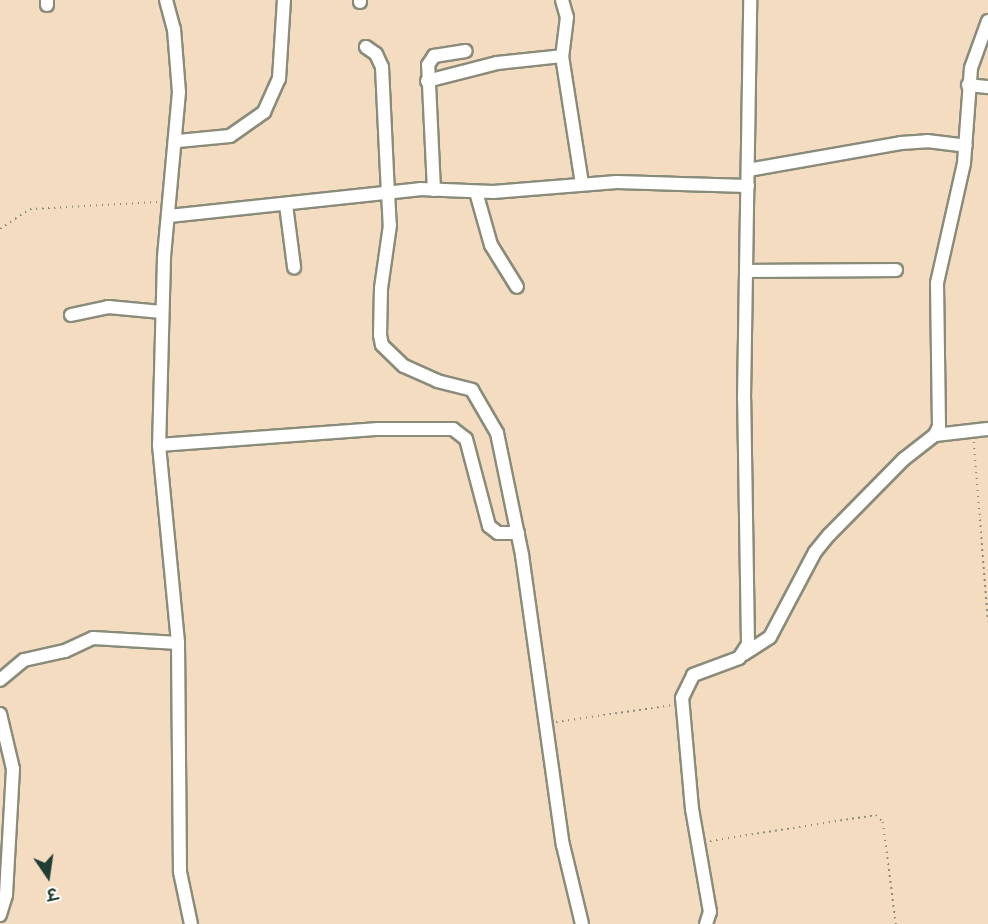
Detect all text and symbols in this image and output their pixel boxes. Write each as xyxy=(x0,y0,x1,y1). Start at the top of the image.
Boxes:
north arrow xyxy=(18,846,78,906)
text: उ xyxy=(45,884,59,904)

